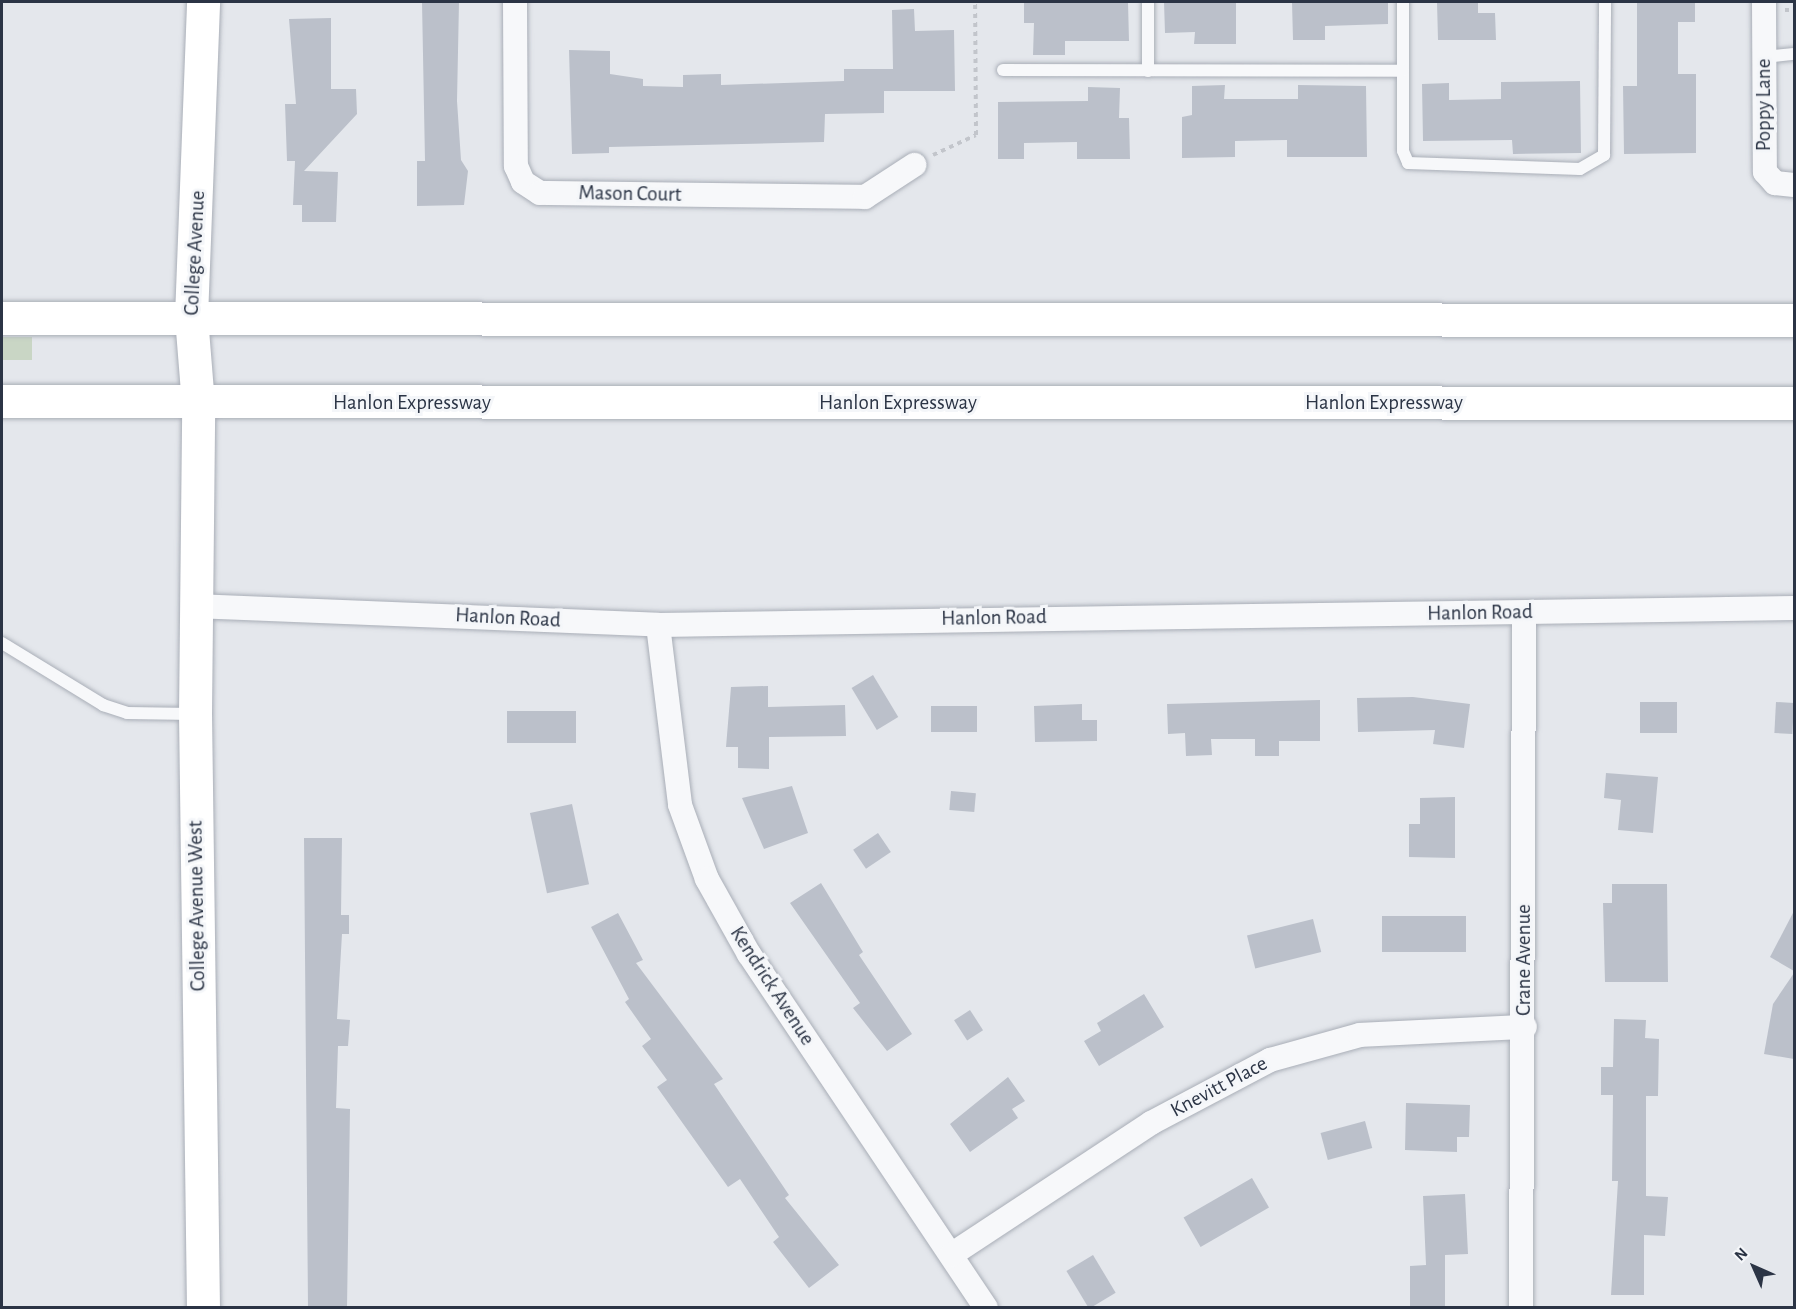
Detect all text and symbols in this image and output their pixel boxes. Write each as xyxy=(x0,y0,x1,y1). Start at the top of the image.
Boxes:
street label: Poppy Lane xyxy=(1751,59,1777,151)
street label: Mason Court xyxy=(578,181,682,207)
street label: College Avenue xyxy=(179,190,211,316)
street label: Hanlon Expressway xyxy=(333,390,491,416)
street label: Hanlon Expressway xyxy=(819,390,977,416)
street label: Hanlon Expressway xyxy=(1305,390,1463,416)
street label: Hanlon Road xyxy=(1427,599,1533,627)
street label: Hanlon Road xyxy=(455,603,561,633)
street label: Hanlon Road xyxy=(941,604,1047,632)
street label: College Avenue West xyxy=(183,820,211,992)
street label: Crane Avenue xyxy=(1511,904,1537,1016)
street label: Kendrick Avenue xyxy=(724,922,820,1050)
street label: Knevitt Place xyxy=(1166,1051,1272,1123)
north arrow xyxy=(1724,1237,1784,1297)
text: N xyxy=(1732,1245,1751,1264)

